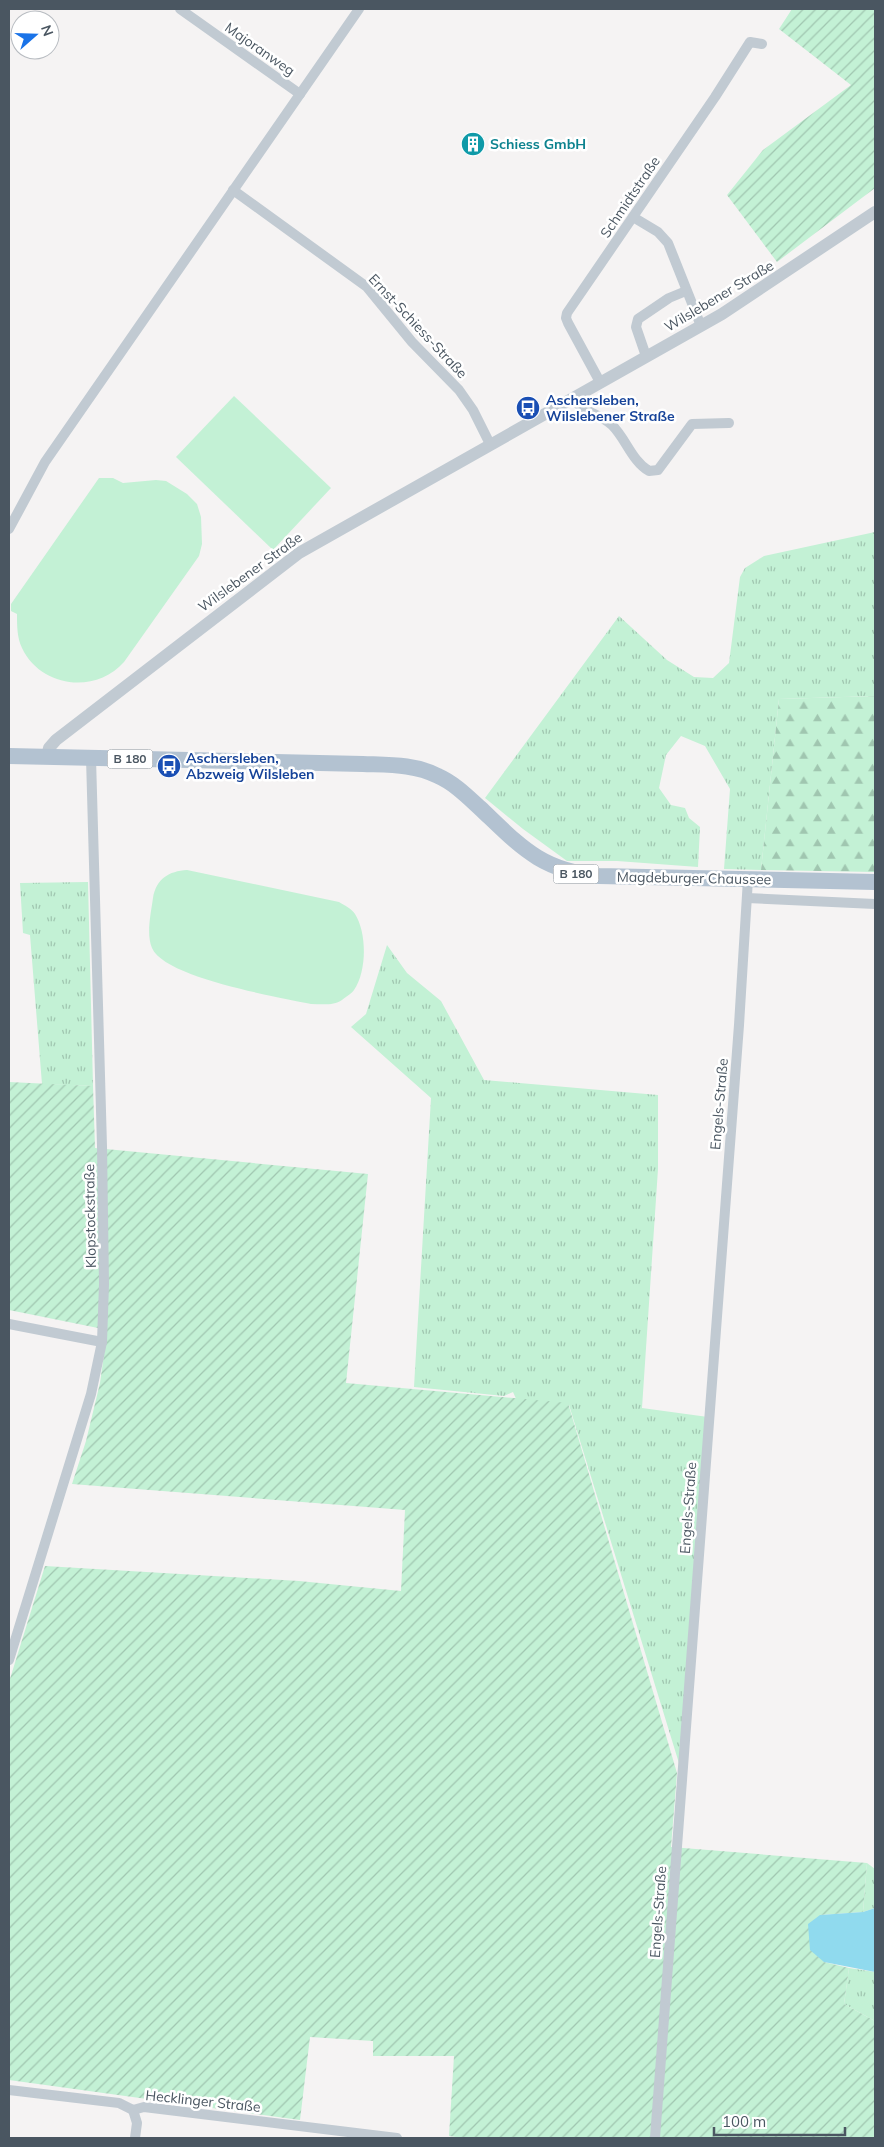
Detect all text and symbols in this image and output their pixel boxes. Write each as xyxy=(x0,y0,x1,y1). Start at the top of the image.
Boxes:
north arrow xyxy=(10,10,60,60)
street label: Majoranweg xyxy=(221,18,299,80)
text: N xyxy=(37,23,57,39)
building icon: Schiess GmbH xyxy=(460,131,486,157)
place label: Schiess GmbH xyxy=(490,135,586,153)
street label: Schmidtstraße xyxy=(596,153,664,241)
street label: Wilslebener Straße xyxy=(661,256,777,336)
street label: Ernst-Schiess-Straße xyxy=(365,270,471,382)
place label: Aschersleben, Wilslebener Straße xyxy=(546,391,675,425)
bus stop icon: Aschersleben, Wilslebener Straße xyxy=(515,395,541,421)
street label: Wilslebener Straße xyxy=(194,528,306,616)
place label: Aschersleben, Abzweig Wilsleben xyxy=(186,749,315,783)
road number: B 180 xyxy=(108,750,152,769)
bus stop icon: Aschersleben, Abzweig Wilsleben xyxy=(156,753,182,779)
road number: B 180 xyxy=(554,864,598,884)
street label: Magdeburger Chaussee xyxy=(617,868,771,888)
street label: Engels-Straße xyxy=(706,1057,732,1151)
street label: Klopstockstraße xyxy=(80,1164,100,1268)
street label: Engels-Straße xyxy=(676,1461,700,1555)
street label: Engels-Straße xyxy=(646,1865,670,1959)
street label: Hecklinger Straße xyxy=(145,2086,261,2116)
scale bar xyxy=(714,2104,845,2136)
text: 100 m xyxy=(722,2112,766,2131)

